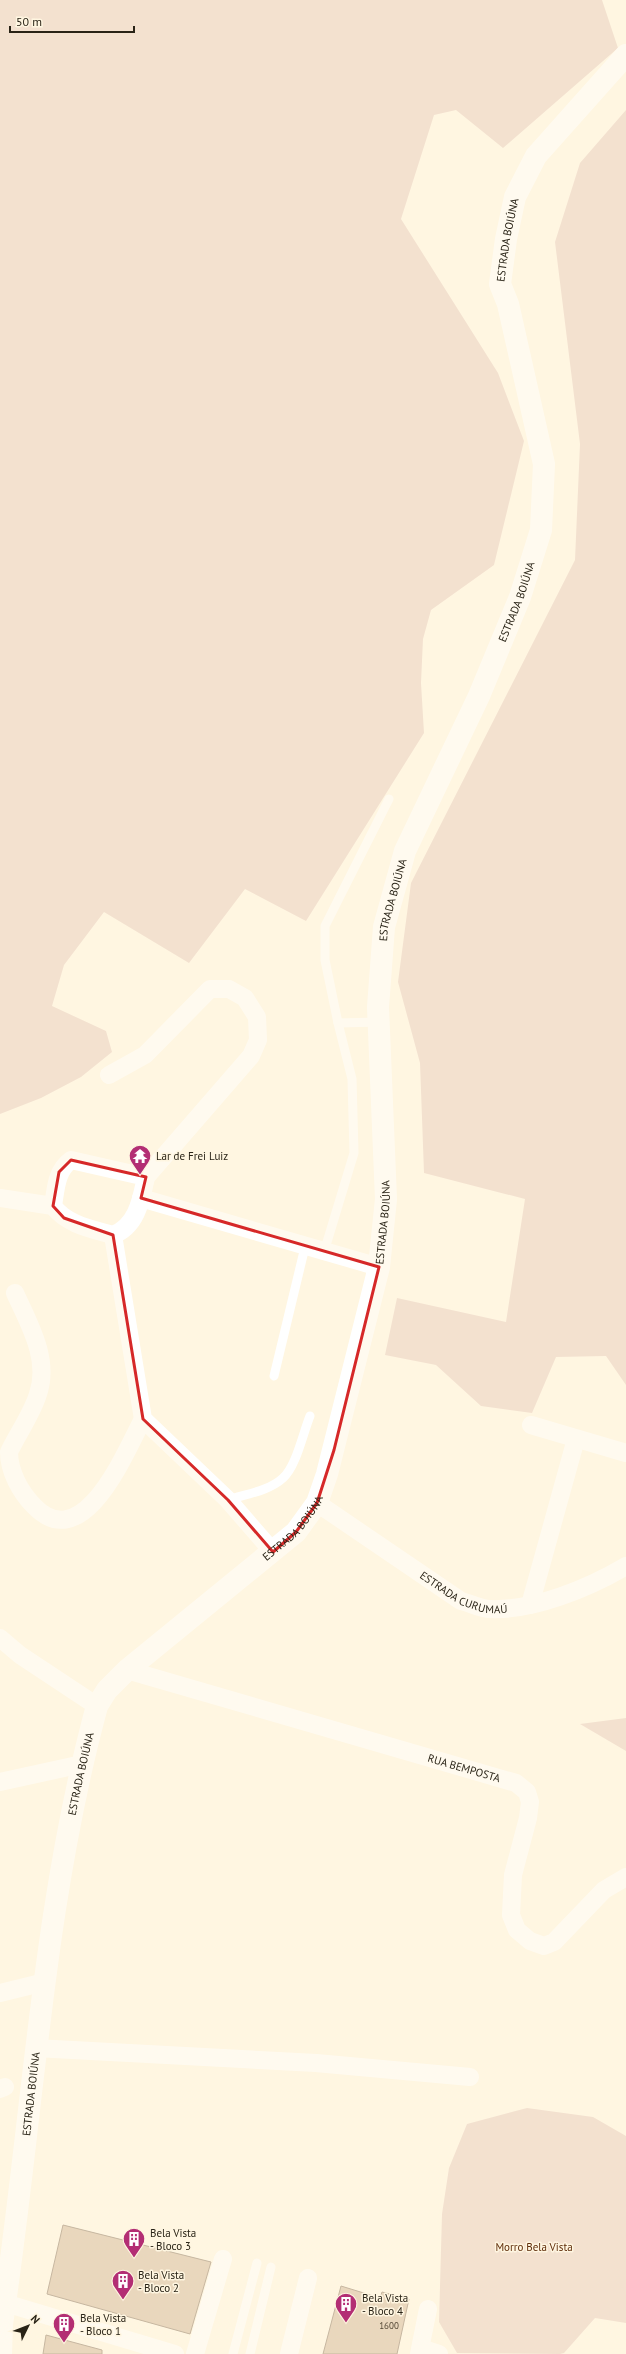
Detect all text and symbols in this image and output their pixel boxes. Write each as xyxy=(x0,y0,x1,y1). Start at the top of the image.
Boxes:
scale bar xyxy=(10,8,134,34)
text: 50 m xyxy=(16,14,42,29)
street label: ESTRADA BOIÚNA xyxy=(493,196,522,283)
street label: ESTRADA BOIÚNA xyxy=(495,559,538,644)
street label: ESTRADA BOIÚNA xyxy=(376,857,410,942)
temple icon: Lar de Frei Luiz xyxy=(127,1143,153,1176)
place label: Lar de Frei Luiz xyxy=(156,1149,228,1163)
street label: ESTRADA BOIÚNA xyxy=(372,1179,393,1265)
street label: ESTRADA BOIÚNA xyxy=(259,1493,326,1564)
street label: ESTRADA CURUMAÚ xyxy=(417,1568,508,1616)
street label: ESTRADA BOIÚNA xyxy=(65,1730,97,1817)
street label: RUA BEMPOSTA xyxy=(426,1751,503,1785)
street label: ESTRADA BOIÚNA xyxy=(19,2050,43,2137)
building icon: Bela Vista - Bloco 3 xyxy=(121,2226,147,2259)
place label: Bela Vista - Bloco 3 xyxy=(150,2226,196,2253)
park label: Morro Bela Vista xyxy=(495,2240,573,2254)
building icon: Bela Vista - Bloco 2 xyxy=(110,2268,136,2301)
place label: Bela Vista - Bloco 2 xyxy=(138,2268,184,2295)
building icon: Bela Vista - Bloco 4 xyxy=(333,2291,359,2324)
place label: Bela Vista - Bloco 4 xyxy=(362,2291,408,2318)
north arrow xyxy=(8,2306,48,2346)
building icon: Bela Vista - Bloco 1 xyxy=(51,2311,77,2344)
place label: Bela Vista - Bloco 1 xyxy=(80,2311,126,2338)
text: N xyxy=(28,2312,43,2327)
house number: 1600 xyxy=(379,2320,399,2331)

